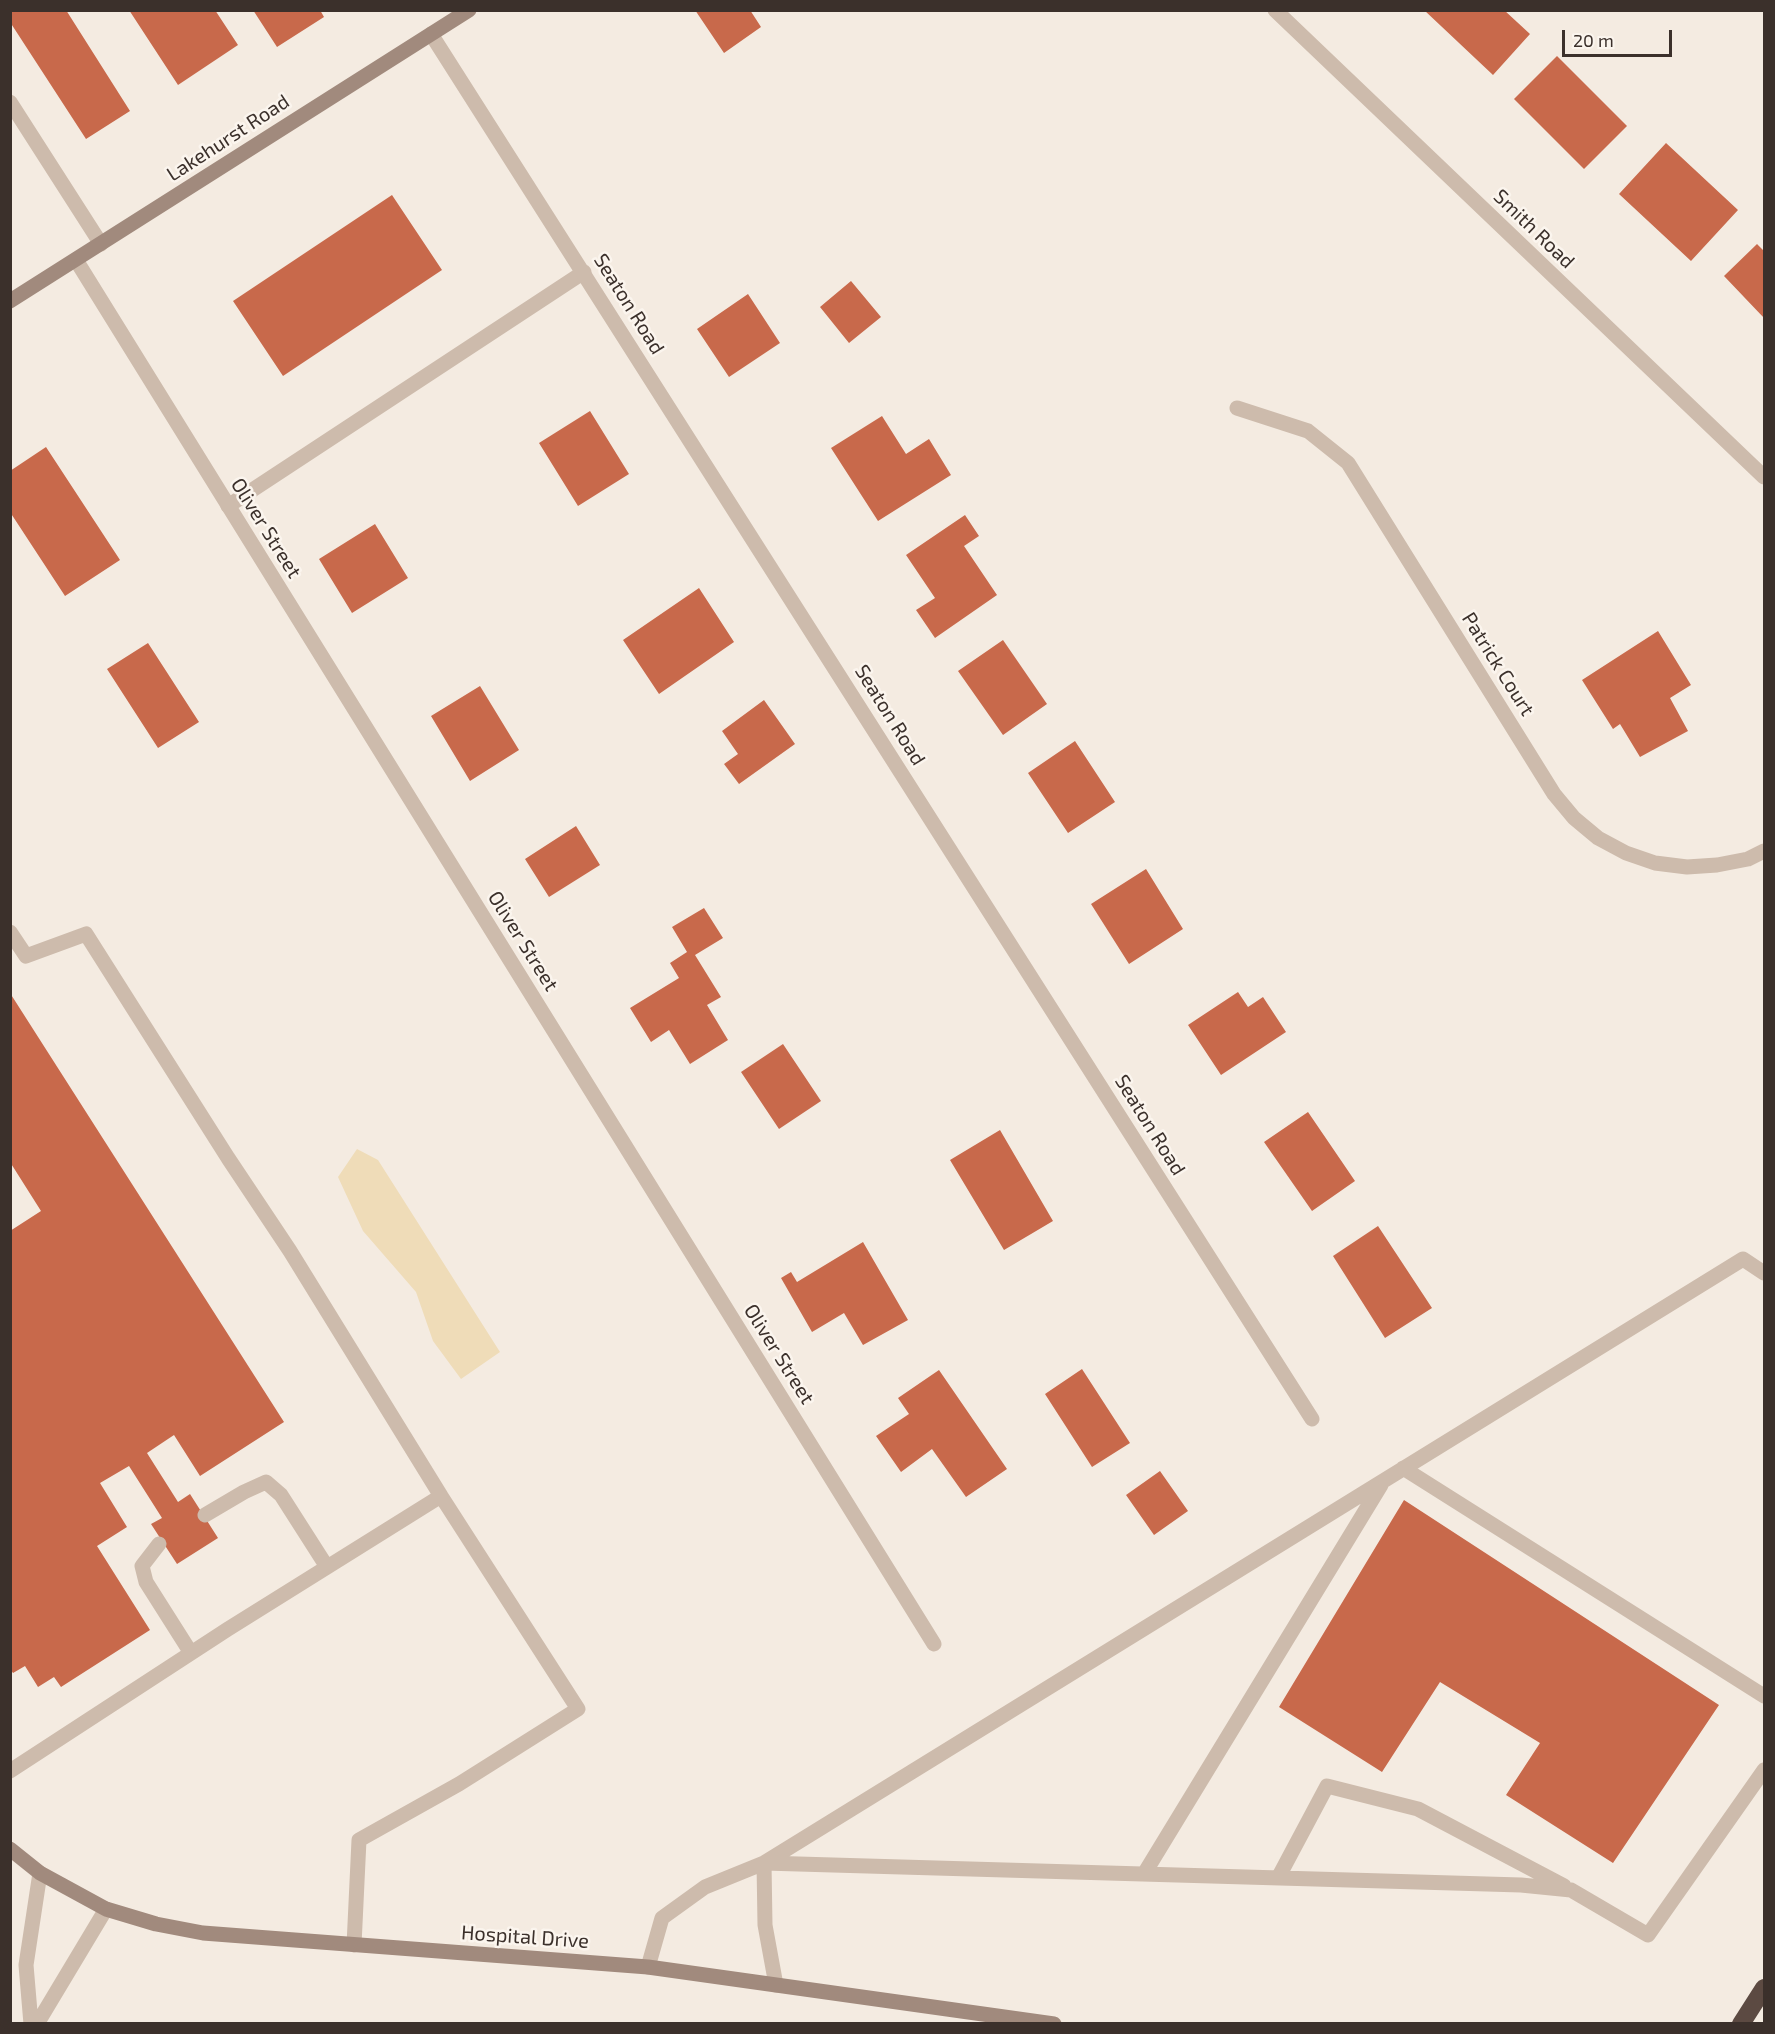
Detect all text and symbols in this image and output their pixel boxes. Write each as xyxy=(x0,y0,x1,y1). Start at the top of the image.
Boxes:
scale bar xyxy=(1565,18,1674,56)
text: 20 m xyxy=(1573,29,1614,51)
street label: Lakehurst Road xyxy=(162,89,294,187)
street label: Smith Road xyxy=(1488,184,1580,274)
street label: Seaton Road xyxy=(589,249,669,359)
street label: Oliver Street xyxy=(226,473,306,583)
street label: Patrick Court xyxy=(1457,608,1539,720)
street label: Seaton Road xyxy=(850,660,930,770)
street label: Oliver Street xyxy=(483,886,563,996)
street label: Seaton Road xyxy=(1110,1070,1190,1180)
street label: Oliver Street xyxy=(739,1299,819,1409)
street label: Hospital Drive xyxy=(460,1921,590,1953)

